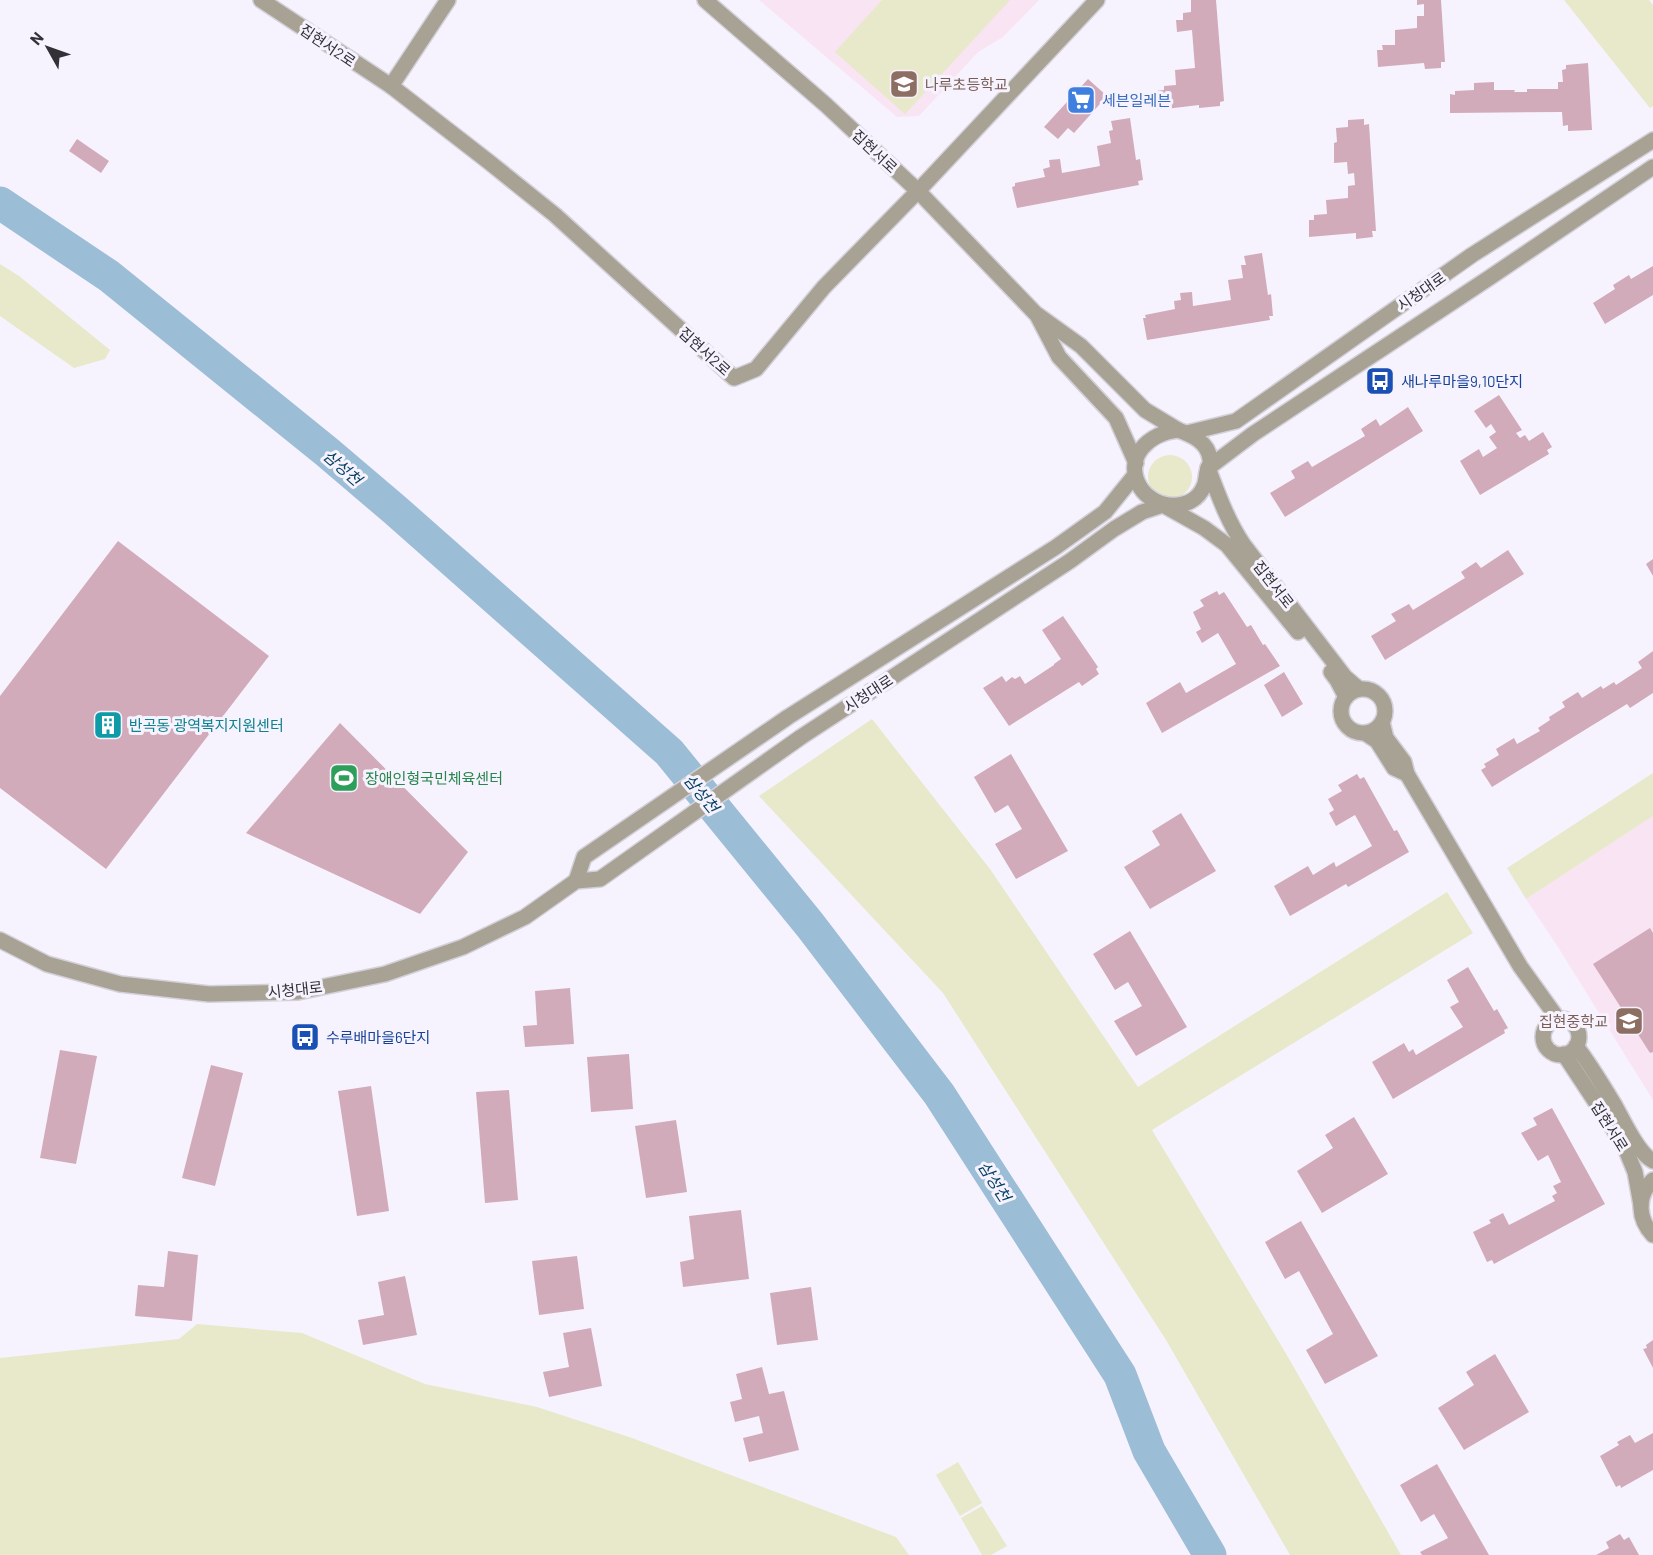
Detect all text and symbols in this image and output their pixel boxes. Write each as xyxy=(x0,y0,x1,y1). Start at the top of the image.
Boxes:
north arrow xyxy=(18,18,78,78)
street label: 집현서2로 xyxy=(297,20,359,70)
text: N xyxy=(25,28,47,48)
school or university icon: 나루초등학교 xyxy=(888,68,920,100)
place label: 나루초등학교 xyxy=(925,75,1008,93)
supermarket icon: 세븐일레븐 xyxy=(1065,84,1097,116)
place label: 세븐일레븐 xyxy=(1102,91,1171,109)
street label: 집현서로 xyxy=(849,126,901,176)
street label: 시청대로 xyxy=(1393,268,1449,314)
street label: 집현서2로 xyxy=(675,323,735,379)
bus stop icon: 새나루마을9,10단지 xyxy=(1364,365,1396,397)
place label: 새나루마을9,10단지 xyxy=(1401,372,1523,390)
water label: 삼성천 xyxy=(320,445,368,490)
street label: 집현서로 xyxy=(1250,557,1298,611)
street label: 시청대로 xyxy=(840,670,896,716)
building icon: 반곡동 광역복지지원센터 xyxy=(92,709,124,741)
place label: 반곡동 광역복지지원센터 xyxy=(129,716,284,734)
sports icon: 장애인형국민체육센터 xyxy=(328,762,360,794)
place label: 장애인형국민체육센터 xyxy=(365,769,503,787)
water label: 삼성천 xyxy=(681,770,725,818)
street label: 시청대로 xyxy=(267,977,323,1001)
school or university icon: 집현중학교 xyxy=(1613,1005,1645,1037)
place label: 집현중학교 xyxy=(1539,1012,1608,1030)
bus stop icon: 수루배마을6단지 xyxy=(289,1021,321,1053)
place label: 수루배마을6단지 xyxy=(326,1028,430,1046)
street label: 집현서로 xyxy=(1588,1098,1632,1154)
water label: 삼성천 xyxy=(975,1157,1016,1207)

